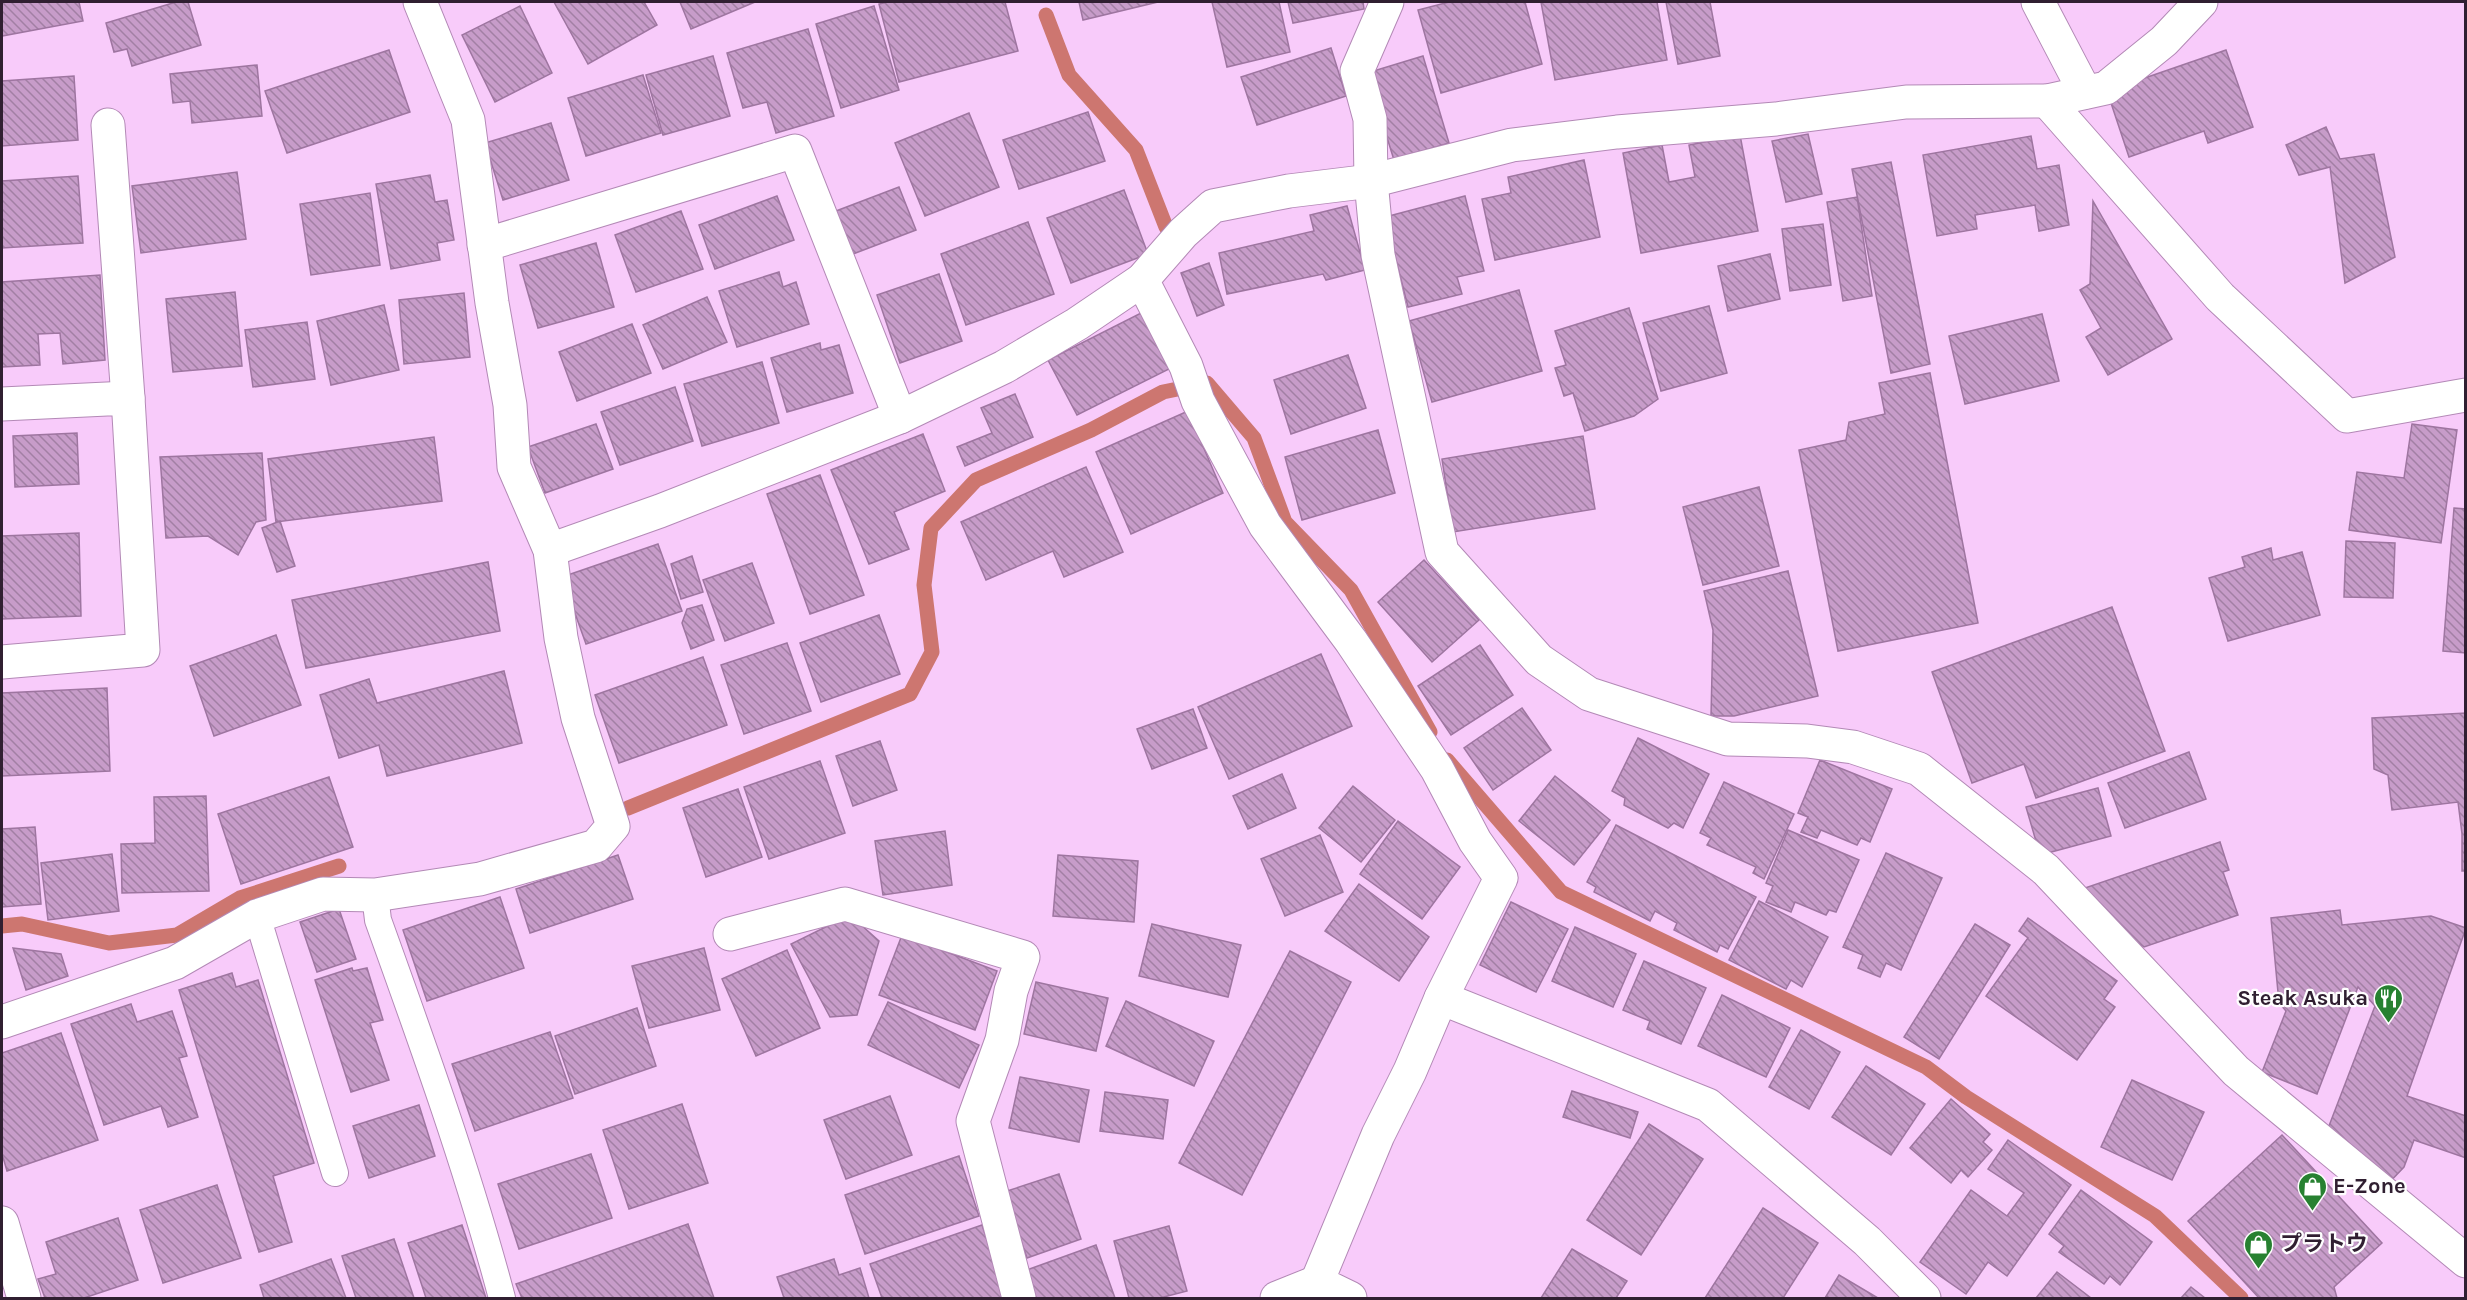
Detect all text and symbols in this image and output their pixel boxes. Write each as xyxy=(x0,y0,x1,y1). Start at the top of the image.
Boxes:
restaurant icon: Steak Asuka xyxy=(2373,982,2405,1024)
place label: Steak Asuka xyxy=(2237,985,2368,1011)
shop icon: E-Zone xyxy=(2296,1170,2328,1212)
place label: E-Zone xyxy=(2333,1173,2406,1199)
shop icon: プラトウ xyxy=(2243,1228,2275,1270)
place label: プラトウ xyxy=(2280,1231,2368,1257)

